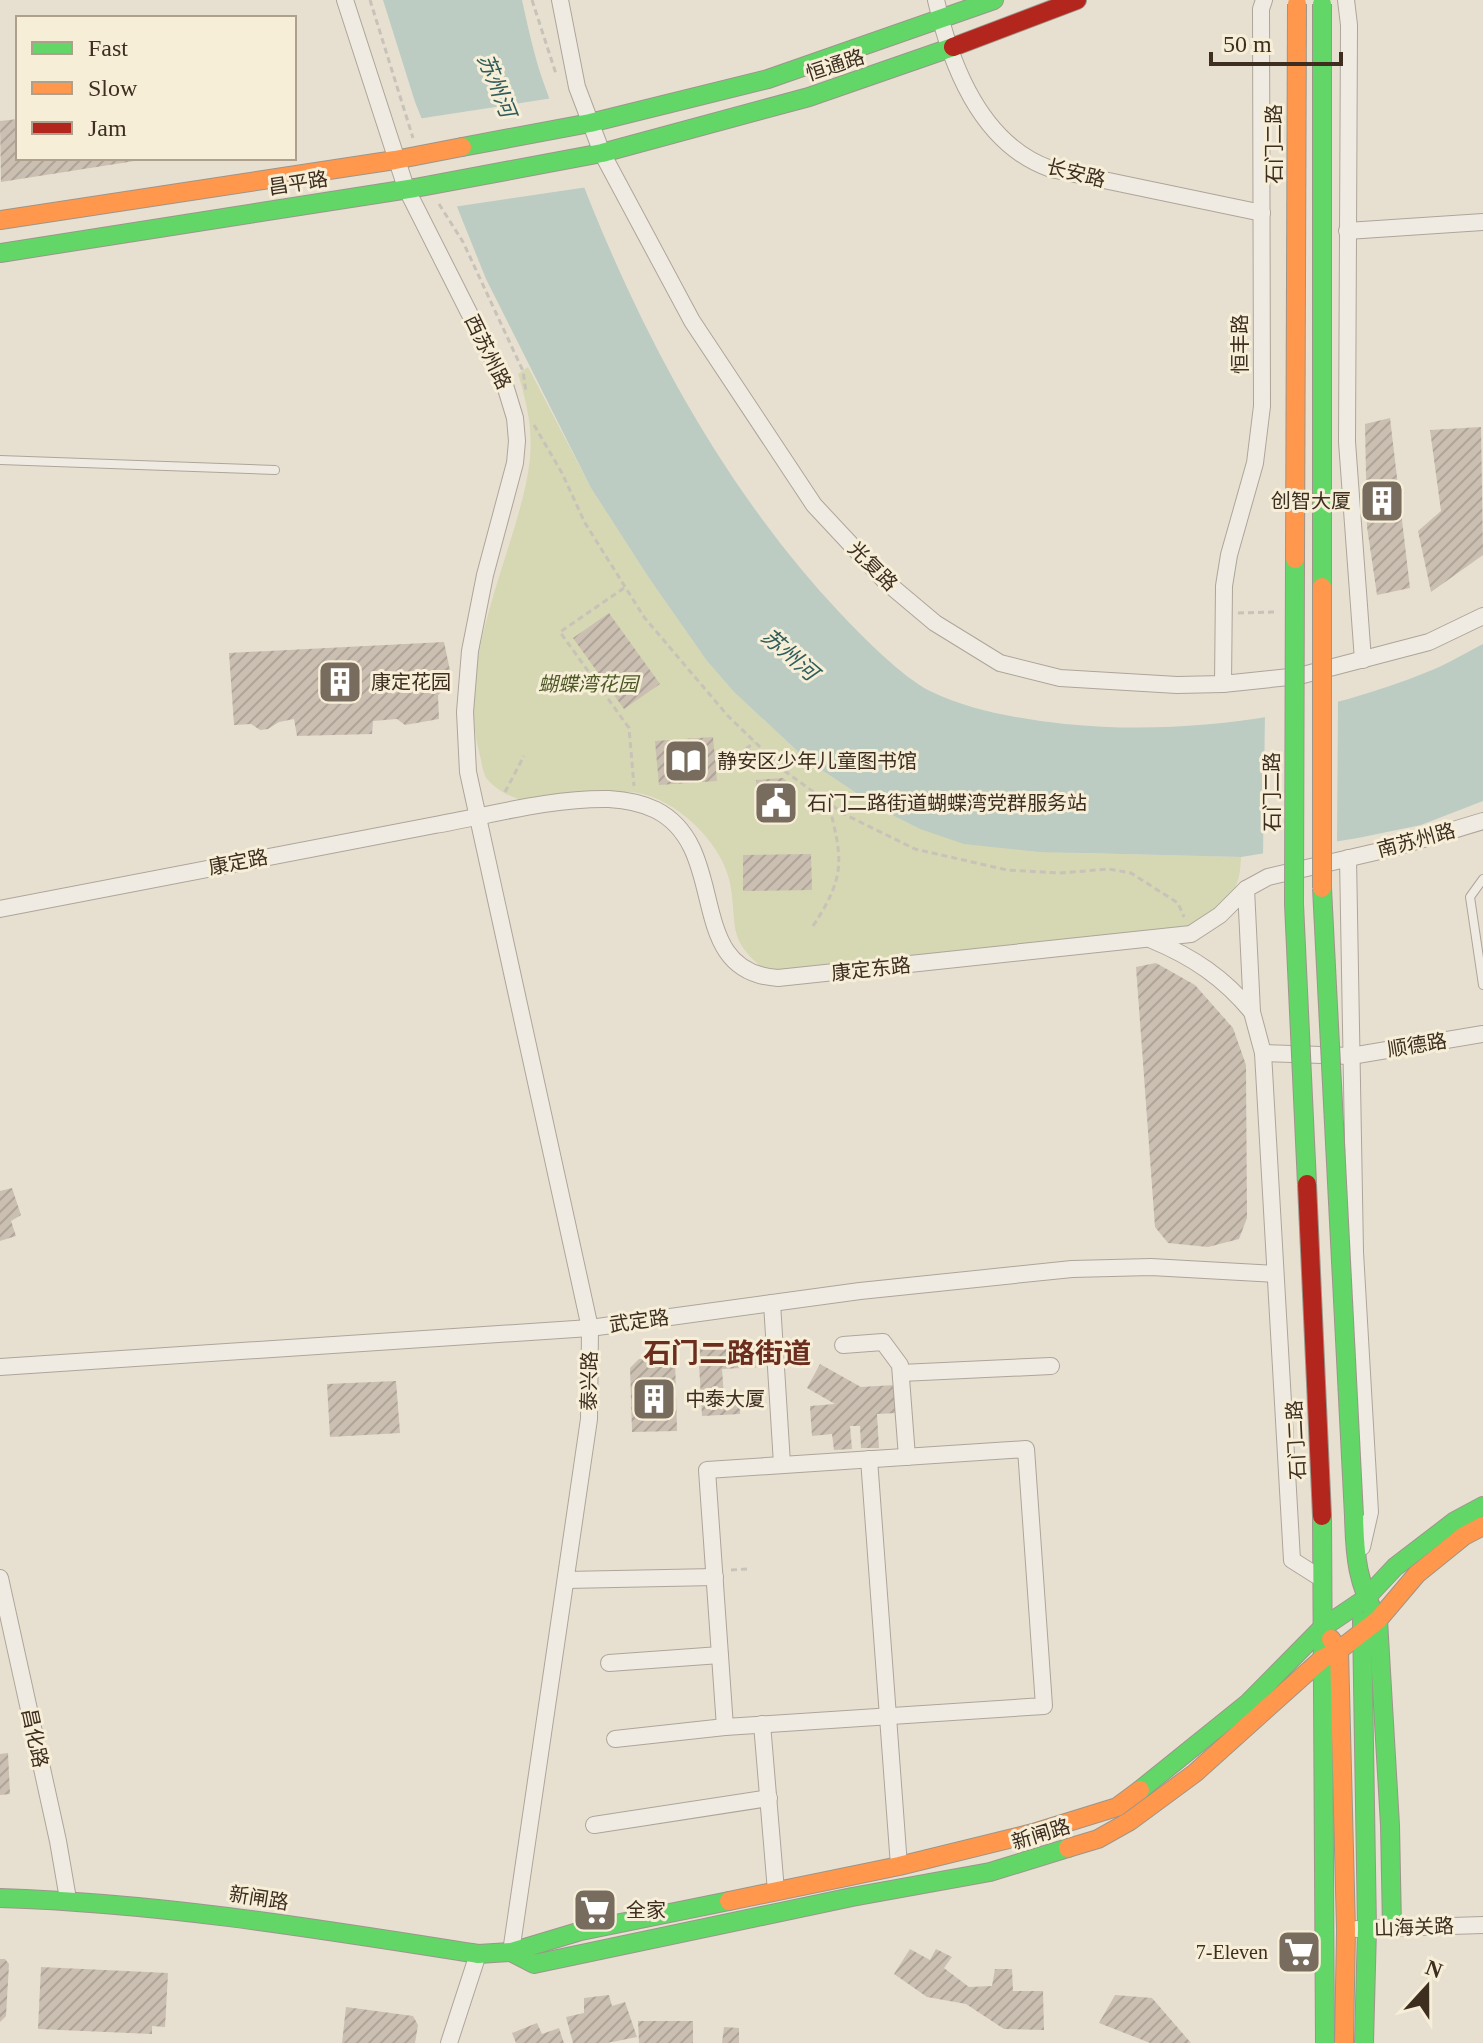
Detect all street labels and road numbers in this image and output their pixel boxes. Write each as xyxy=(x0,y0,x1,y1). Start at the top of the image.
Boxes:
street label: 恒通路 xyxy=(803,45,867,85)
street label: 石门二路 xyxy=(1263,104,1285,184)
street label: 长安路 xyxy=(1044,155,1108,191)
street label: 昌平路 xyxy=(267,167,329,199)
street label: 西苏州路 xyxy=(461,311,515,393)
street label: 恒丰路 xyxy=(1229,314,1251,374)
street label: 光复路 xyxy=(844,537,902,595)
street label: 石门二路 xyxy=(1261,752,1283,832)
street label: 南苏州路 xyxy=(1375,819,1457,861)
street label: 康定路 xyxy=(206,845,270,879)
street label: 康定东路 xyxy=(830,954,912,984)
street label: 顺德路 xyxy=(1386,1029,1448,1061)
street label: 武定路 xyxy=(608,1306,670,1336)
street label: 泰兴路 xyxy=(577,1351,601,1411)
street label: 石门二路 xyxy=(1283,1399,1309,1481)
street label: 昌化路 xyxy=(18,1706,52,1770)
street label: 新闸路 xyxy=(1009,1815,1073,1853)
street label: 新闸路 xyxy=(228,1882,290,1914)
street label: 山海关路 xyxy=(1374,1915,1454,1939)

